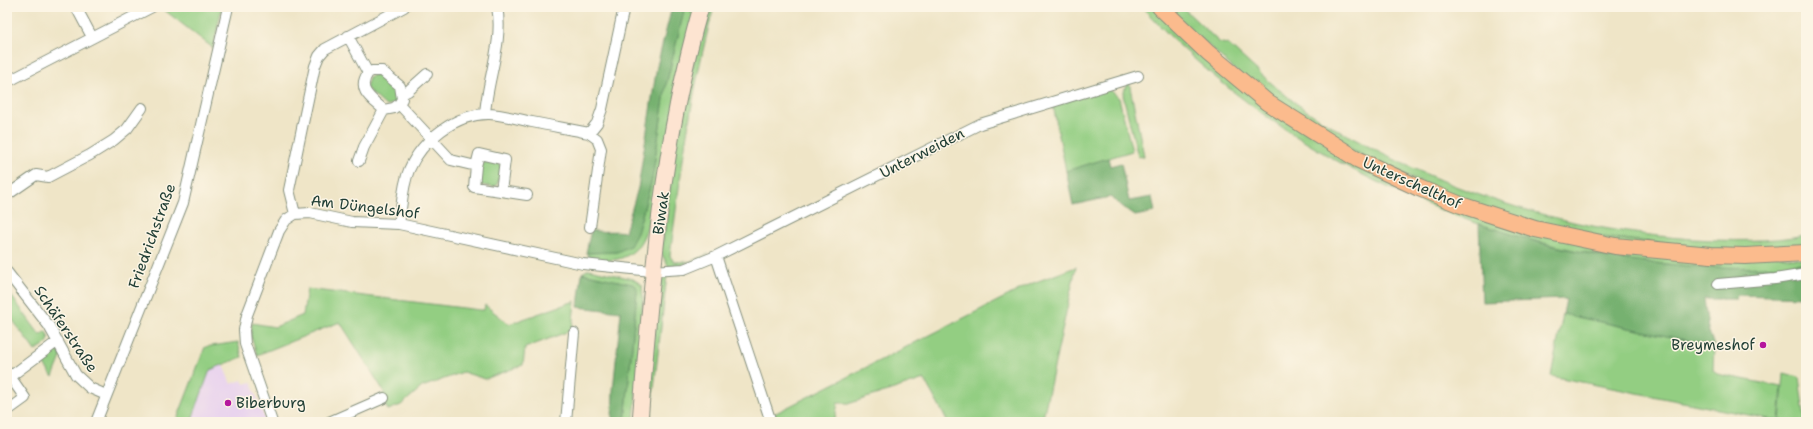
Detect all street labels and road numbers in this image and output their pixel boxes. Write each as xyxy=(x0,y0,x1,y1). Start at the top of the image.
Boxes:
street label: Unterweiden xyxy=(876,123,968,183)
street label: Unterschelthof xyxy=(1360,152,1465,214)
street label: Friedrichstraße xyxy=(124,181,180,291)
street label: Am Düngelshof xyxy=(310,190,421,224)
street label: Biwak xyxy=(648,190,674,236)
street label: Schäferstraße xyxy=(30,282,102,376)

